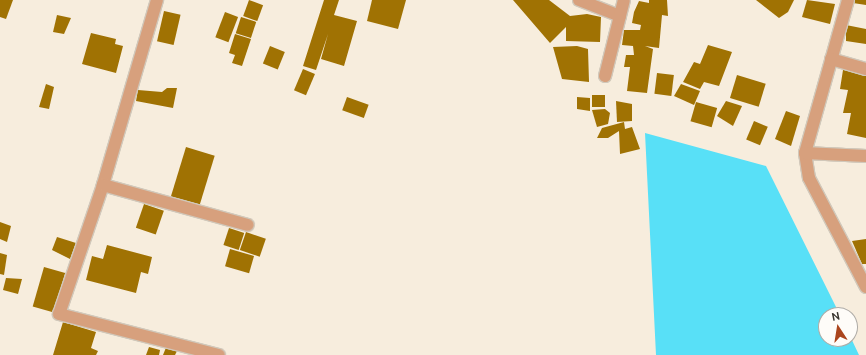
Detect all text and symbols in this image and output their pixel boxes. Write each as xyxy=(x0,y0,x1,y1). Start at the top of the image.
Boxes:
north arrow xyxy=(818,307,858,347)
text: N xyxy=(830,310,841,323)

